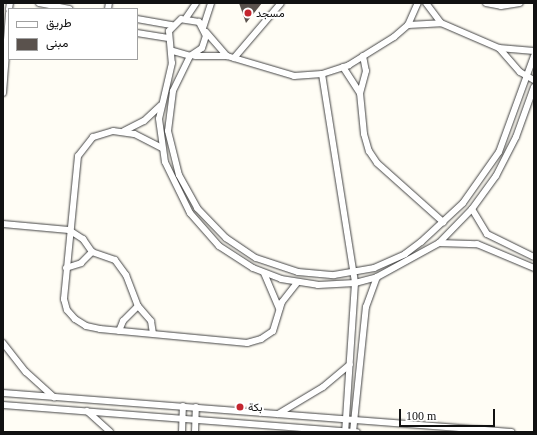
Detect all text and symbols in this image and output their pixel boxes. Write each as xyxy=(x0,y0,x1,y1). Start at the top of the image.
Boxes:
place label: مسجد xyxy=(256,6,284,20)
legend xyxy=(8,8,138,60)
marker: مسجد xyxy=(243,8,253,18)
text: طريق xyxy=(46,16,71,30)
text: مبنى xyxy=(46,36,68,50)
place label: بكة xyxy=(248,400,263,414)
scale bar xyxy=(401,401,497,427)
marker: بكة xyxy=(235,402,245,412)
text: 100 m xyxy=(406,409,436,423)

